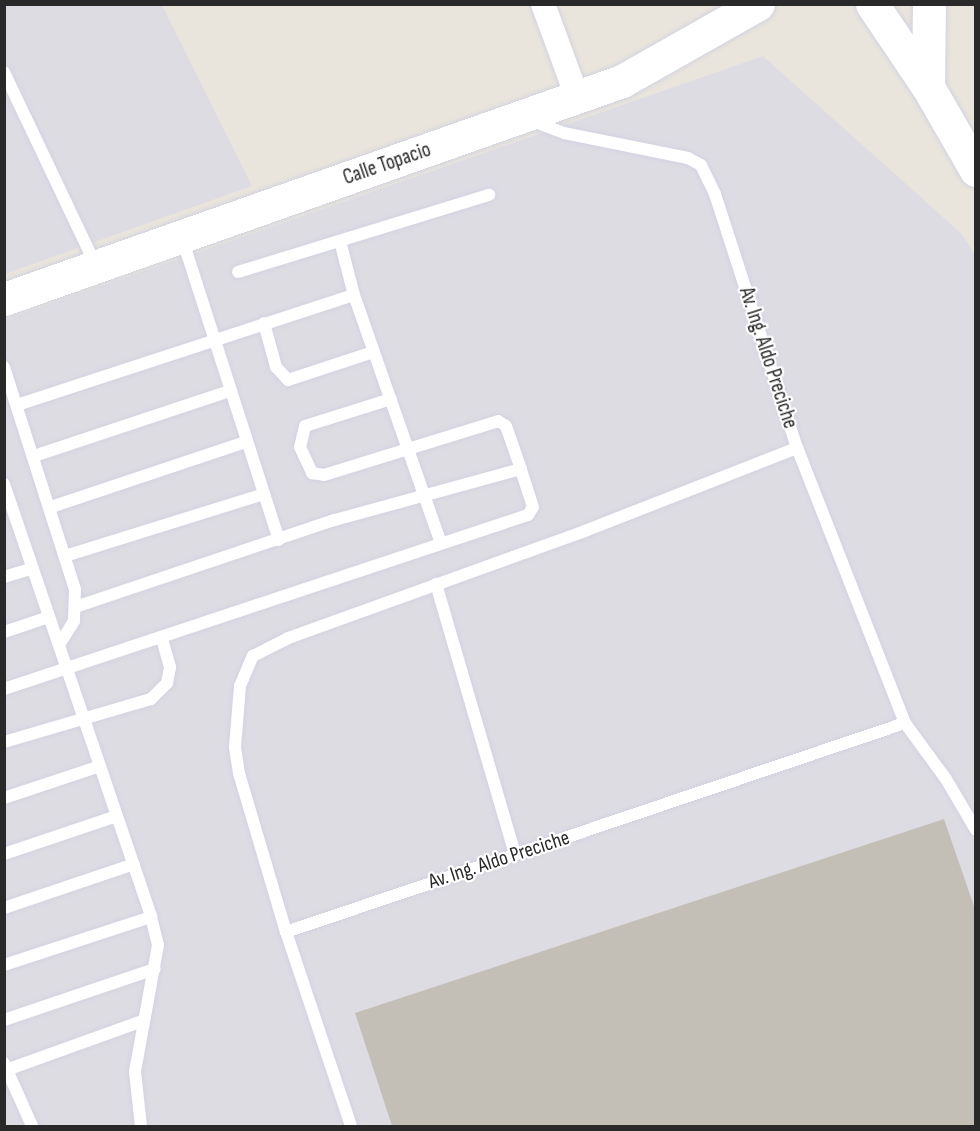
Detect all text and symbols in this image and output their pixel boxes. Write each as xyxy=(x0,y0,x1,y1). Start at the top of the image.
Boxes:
street label: Calle Topacio xyxy=(340,137,434,191)
street label: Av. Ing. Aldo Preciche xyxy=(733,284,803,432)
street label: Av. Ing. Aldo Preciche xyxy=(425,825,573,895)

